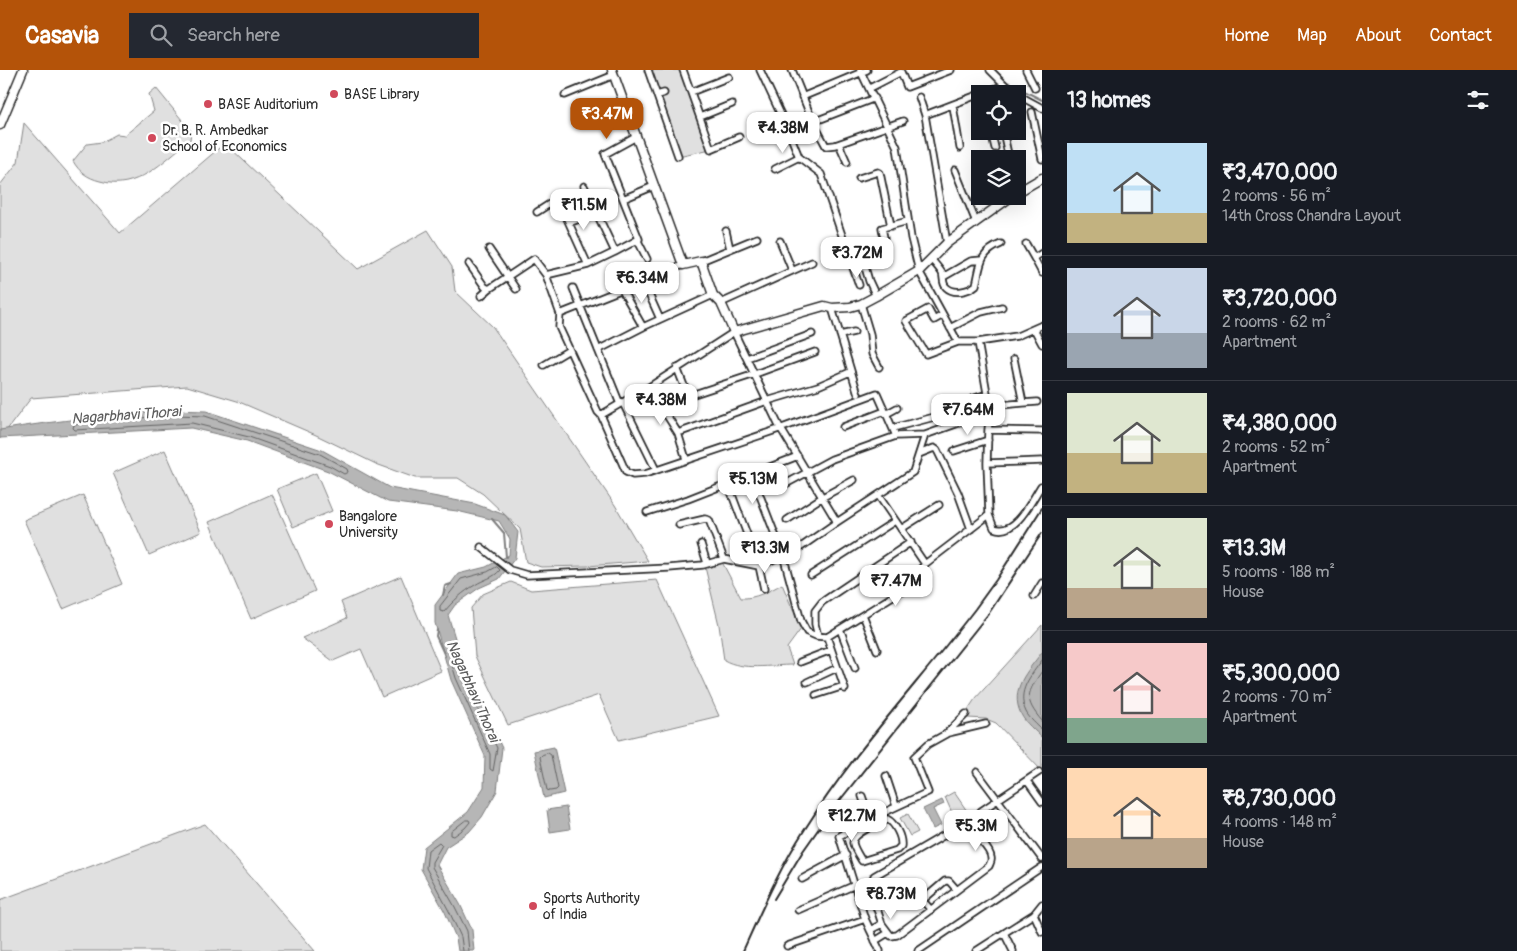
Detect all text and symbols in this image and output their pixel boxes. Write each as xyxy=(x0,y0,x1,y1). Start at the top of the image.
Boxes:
search box xyxy=(129,13,479,58)
text: Casavia xyxy=(25,21,99,50)
icon: search xyxy=(147,21,175,49)
text: Search here xyxy=(187,23,280,47)
text: Home xyxy=(1224,24,1269,47)
text: Map xyxy=(1297,24,1327,47)
text: About xyxy=(1355,24,1401,47)
text: Contact xyxy=(1429,24,1492,47)
map controls xyxy=(971,85,1026,205)
button: locate xyxy=(971,85,1026,140)
place label: BASE Library xyxy=(344,86,419,103)
icon: filters xyxy=(1464,86,1492,114)
text: 13 homes xyxy=(1067,87,1150,114)
marker: BASE Library xyxy=(328,88,340,100)
place label: BASE Auditorium xyxy=(218,96,318,113)
marker: BASE Auditorium xyxy=(202,98,214,110)
pin: ₹3.47M xyxy=(566,98,648,140)
text: ₹3.47M xyxy=(581,104,633,124)
pin: ₹4.38M xyxy=(742,112,824,154)
text: ₹4.38M xyxy=(758,118,808,138)
place label: Dr. B. R. Ambedkar School of Economics xyxy=(162,122,288,155)
marker: Dr. B. R. Ambedkar School of Economics xyxy=(146,132,158,144)
button: layers xyxy=(971,150,1026,205)
text: ₹3,470,000 xyxy=(1222,159,1338,186)
icon: home xyxy=(1107,163,1167,223)
text: 2 rooms · 56 m² xyxy=(1222,186,1331,206)
pin: ₹11.5M xyxy=(543,189,625,231)
text: ₹11.5M xyxy=(561,195,607,215)
text: 14th Cross Chandra Layout xyxy=(1222,206,1401,226)
pin: ₹3.72M xyxy=(816,236,898,279)
text: ₹3.72M xyxy=(832,243,882,263)
pin: ₹6.34M xyxy=(601,262,683,304)
text: ₹6.34M xyxy=(616,268,668,288)
text: ₹3,720,000 xyxy=(1222,285,1337,312)
icon: home xyxy=(1107,288,1167,348)
text: 2 rooms · 62 m² xyxy=(1222,312,1331,332)
text: Apartment xyxy=(1222,332,1297,352)
pin: ₹4.38M xyxy=(620,384,702,426)
text: ₹4.38M xyxy=(636,390,686,410)
pin: ₹7.64M xyxy=(927,394,1009,436)
text: ₹7.64M xyxy=(942,400,994,420)
water label: Nagarbhavi Thorai xyxy=(71,402,184,429)
text: ₹4,380,000 xyxy=(1222,410,1337,437)
icon: home xyxy=(1107,413,1167,473)
text: 2 rooms · 52 m² xyxy=(1222,437,1331,457)
text: Apartment xyxy=(1222,457,1297,477)
pin: ₹5.13M xyxy=(712,462,794,505)
text: ₹5.13M xyxy=(729,469,777,489)
place label: Bangalore University xyxy=(339,508,398,541)
marker: Bangalore University xyxy=(323,518,335,530)
pin: ₹13.3M xyxy=(724,532,806,574)
text: ₹13.3M xyxy=(1222,535,1286,562)
text: ₹13.3M xyxy=(741,538,789,558)
icon: home xyxy=(1107,538,1167,598)
text: 5 rooms · 188 m² xyxy=(1222,562,1335,582)
pin: ₹7.47M xyxy=(855,564,937,607)
text: ₹7.47M xyxy=(871,571,921,591)
text: House xyxy=(1222,582,1264,602)
water label: Nagarbhavi Thorai xyxy=(442,637,504,747)
text: ₹5,300,000 xyxy=(1222,660,1340,687)
icon: home xyxy=(1107,663,1167,723)
text: 2 rooms · 70 m² xyxy=(1222,687,1332,707)
text: Apartment xyxy=(1222,707,1297,727)
text: ₹8,730,000 xyxy=(1222,785,1336,812)
icon: home xyxy=(1107,788,1167,848)
pin: ₹12.7M xyxy=(811,800,893,842)
text: ₹12.7M xyxy=(828,806,876,826)
pin: ₹5.3M xyxy=(941,810,1011,852)
text: 4 rooms · 148 m² xyxy=(1222,812,1337,832)
text: ₹5.3M xyxy=(955,816,997,836)
text: House xyxy=(1222,832,1264,852)
pin: ₹8.73M xyxy=(850,878,932,920)
text: ₹8.73M xyxy=(866,884,916,904)
place label: Sports Authority of India xyxy=(543,890,640,923)
marker: Sports Authority of India xyxy=(527,900,539,912)

